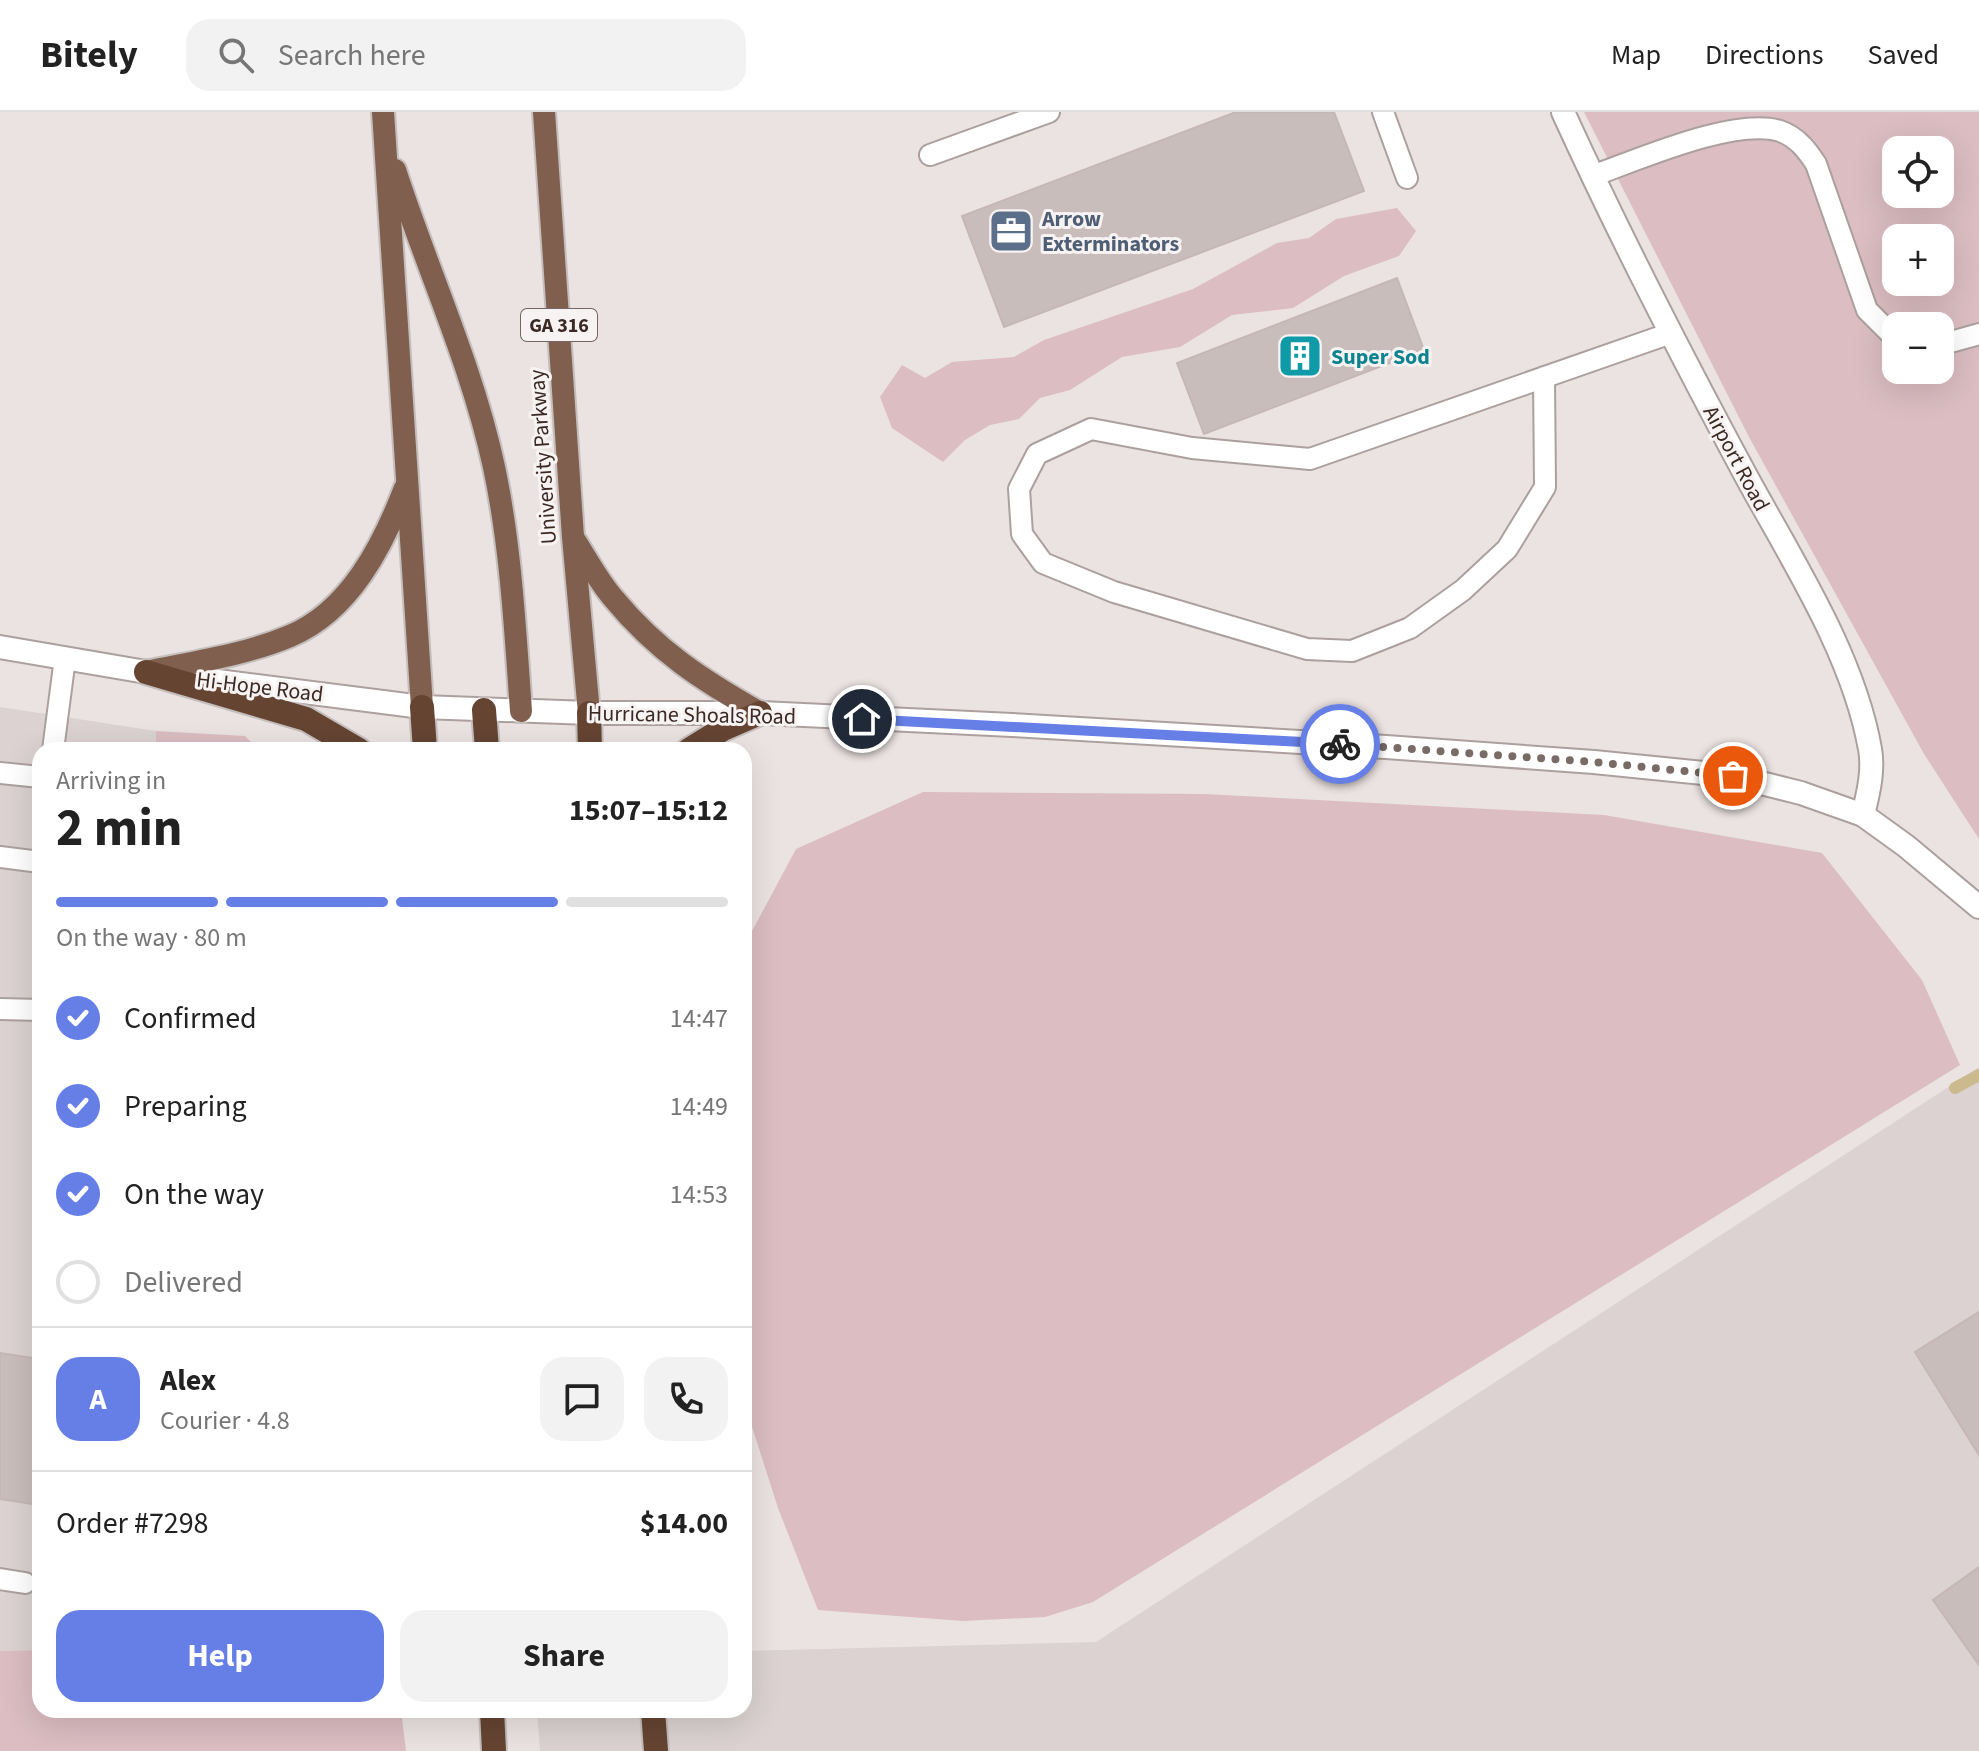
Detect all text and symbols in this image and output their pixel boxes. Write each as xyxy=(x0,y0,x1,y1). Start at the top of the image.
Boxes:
search box xyxy=(186,19,746,91)
text: Bitely xyxy=(40,28,138,82)
icon: search xyxy=(214,33,258,77)
text: Search here xyxy=(278,34,426,77)
text: Map xyxy=(1611,35,1661,75)
text: Directions xyxy=(1705,35,1824,75)
text: Saved xyxy=(1868,35,1939,75)
map controls xyxy=(1882,136,1954,384)
button: locate xyxy=(1882,136,1954,208)
place label: Arrow Exterminators xyxy=(1041,203,1179,260)
office icon: Arrow Exterminators xyxy=(987,207,1035,255)
button: + xyxy=(1882,224,1954,296)
road number: GA 316 xyxy=(521,309,597,341)
button: − xyxy=(1882,312,1954,384)
building icon: Super Sod xyxy=(1276,332,1324,380)
place label: Super Sod xyxy=(1331,341,1430,373)
street label: University Parkway xyxy=(521,368,565,545)
street label: Airport Road xyxy=(1695,400,1777,517)
street label: Hi-Hope Road xyxy=(195,663,325,711)
pin xyxy=(828,685,896,753)
street label: Hurricane Shoals Road xyxy=(588,697,796,733)
icon: home xyxy=(840,697,884,741)
courier xyxy=(1300,704,1380,784)
icon: bike xyxy=(1318,722,1362,766)
pin xyxy=(1699,742,1767,810)
icon: bag xyxy=(1711,754,1755,798)
text: Arriving in xyxy=(56,762,166,799)
text: 15:07–15:12 xyxy=(569,789,728,832)
text: 2 min xyxy=(56,792,183,866)
text: On the way · 80 m xyxy=(56,919,247,956)
icon: check xyxy=(56,996,100,1040)
text: Confirmed xyxy=(124,997,257,1040)
text: 14:47 xyxy=(670,1000,728,1037)
icon: check xyxy=(56,1084,100,1128)
text: Preparing xyxy=(124,1085,247,1128)
text: 14:49 xyxy=(670,1088,728,1125)
icon: check xyxy=(56,1172,100,1216)
text: On the way xyxy=(124,1173,264,1216)
text: 14:53 xyxy=(670,1176,728,1213)
text: Delivered xyxy=(124,1261,243,1304)
button: chat xyxy=(540,1357,624,1441)
button: phone xyxy=(644,1357,728,1441)
text: Alex xyxy=(160,1359,216,1402)
text: A xyxy=(89,1378,107,1421)
text: Courier · 4.8 xyxy=(160,1402,290,1439)
text: Order #7298 xyxy=(56,1502,209,1545)
text: $14.00 xyxy=(640,1502,728,1545)
button: Help xyxy=(56,1610,384,1702)
button: Share xyxy=(400,1610,728,1702)

